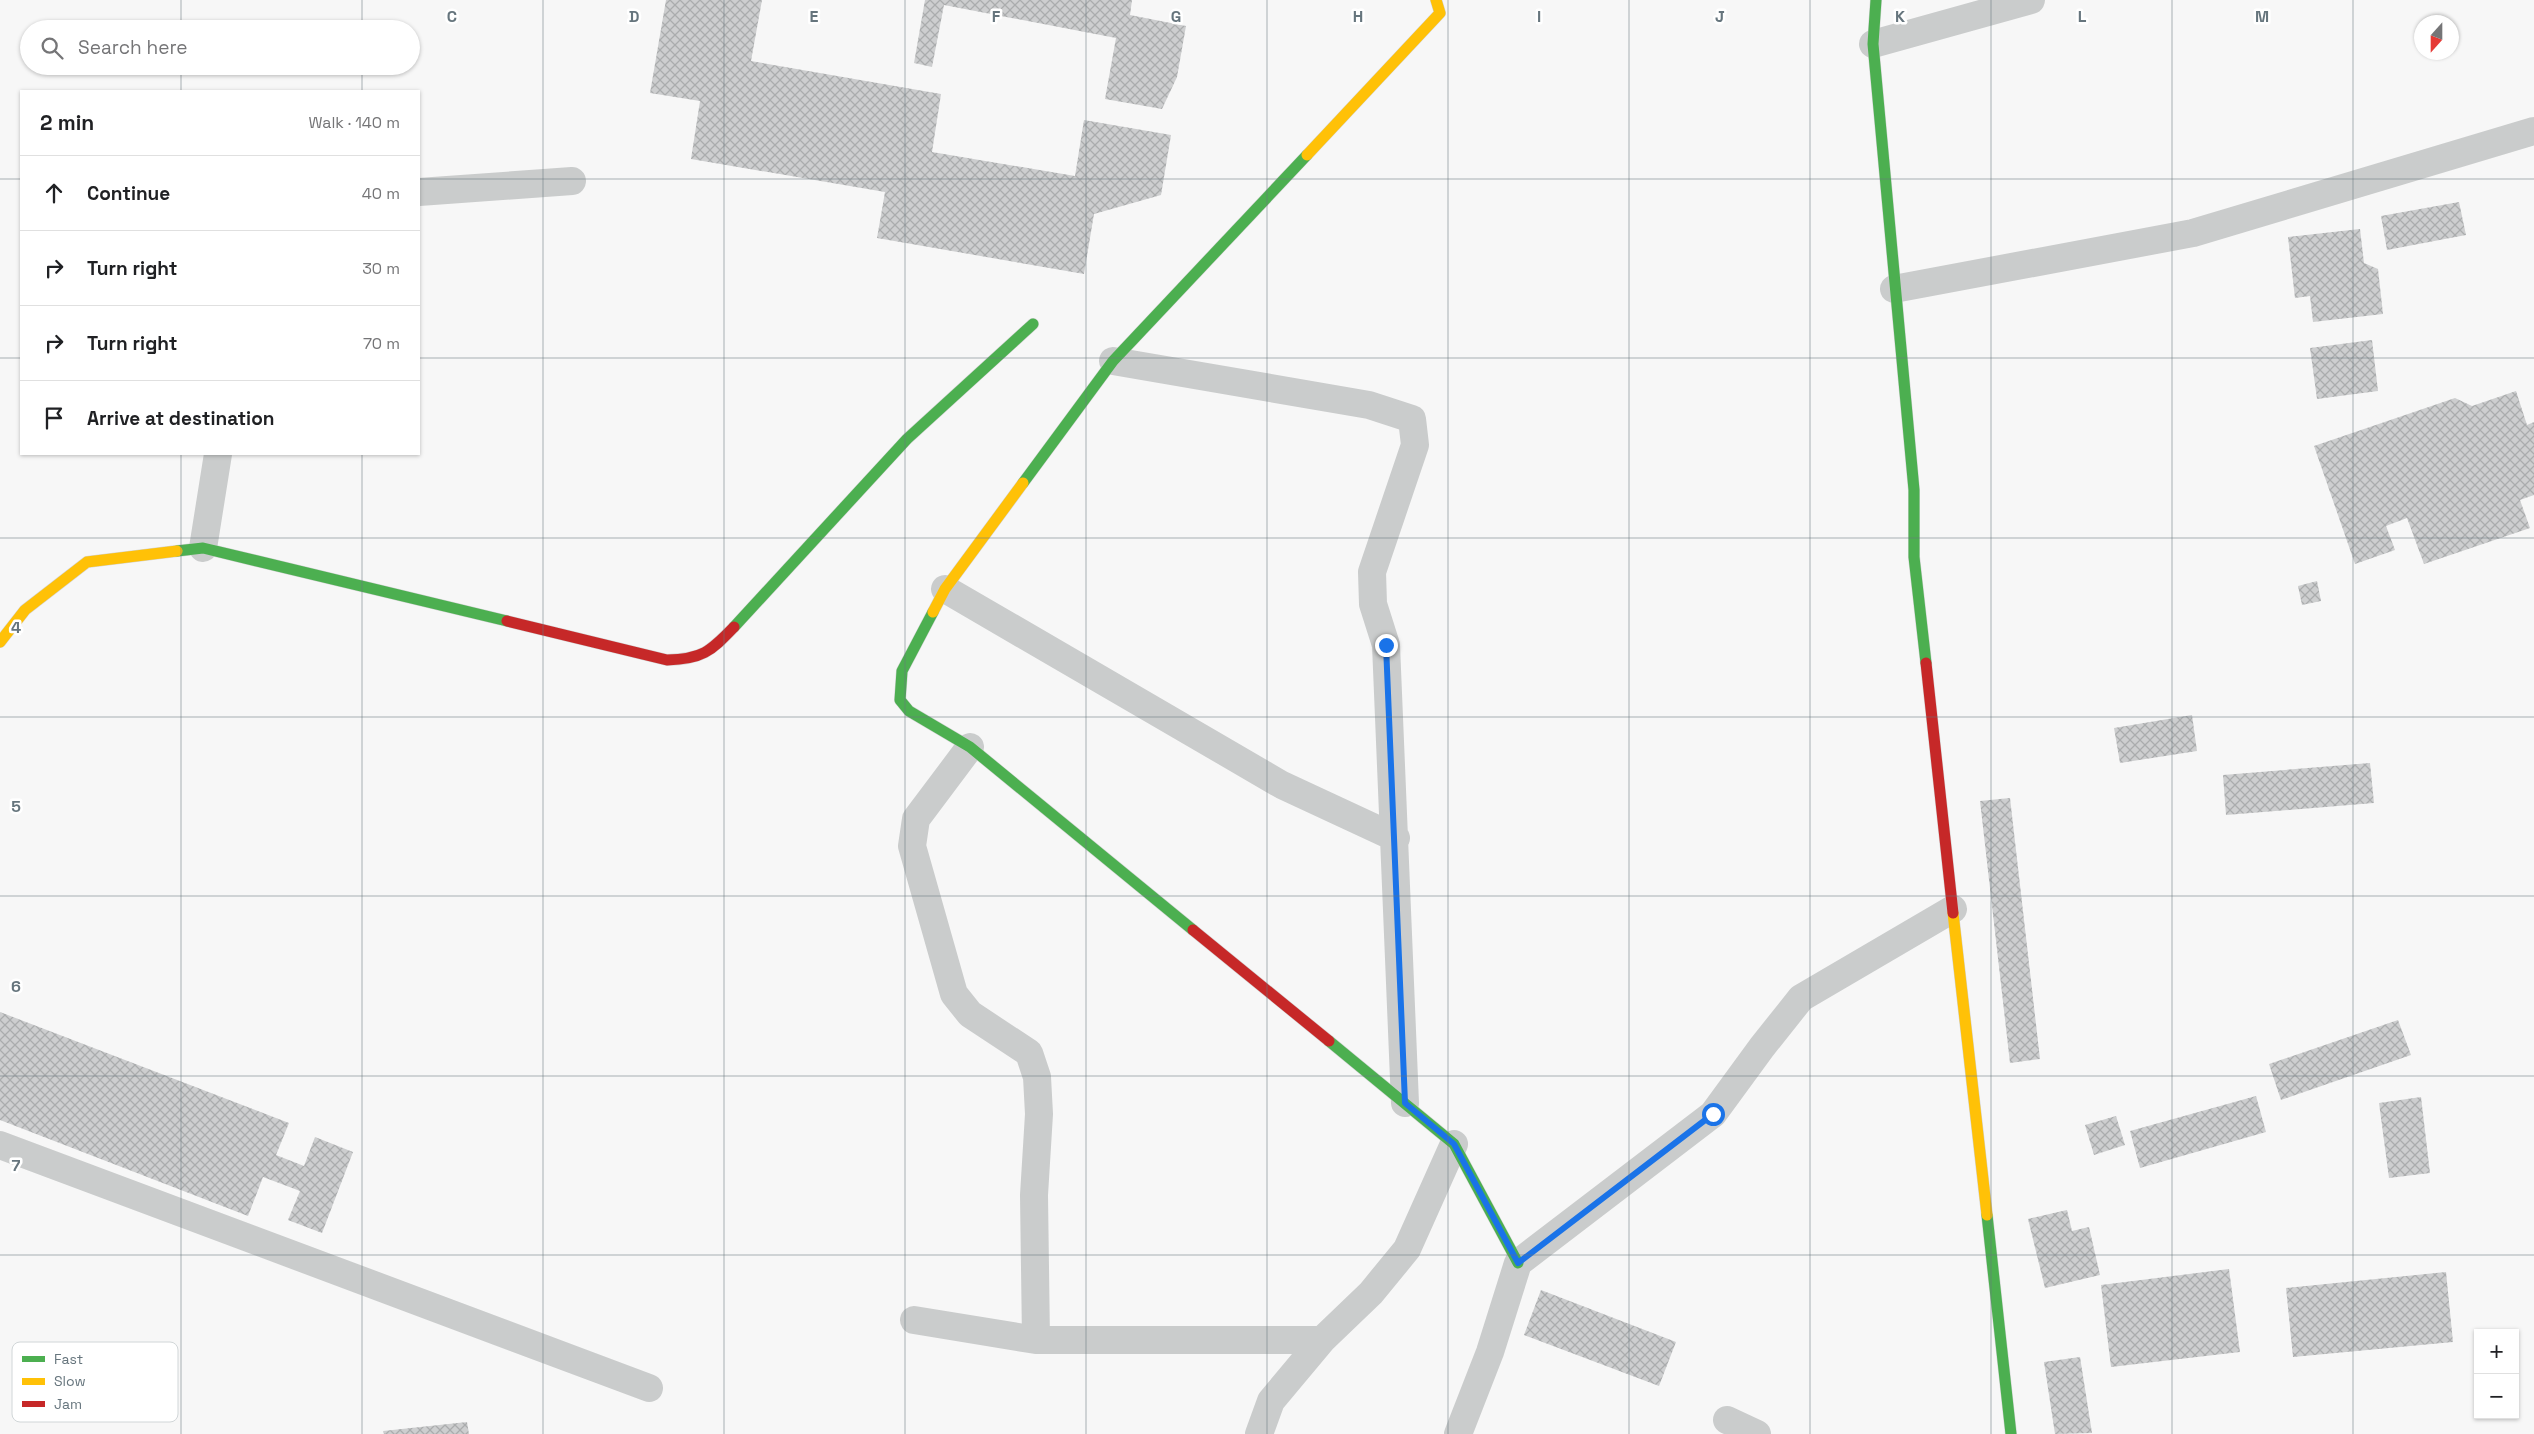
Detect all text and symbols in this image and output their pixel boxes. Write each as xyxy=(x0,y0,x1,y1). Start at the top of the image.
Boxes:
text: C xyxy=(447,6,457,27)
text: D xyxy=(629,6,639,27)
text: E xyxy=(810,6,819,27)
text: F xyxy=(992,6,1001,27)
text: G xyxy=(1171,6,1181,27)
text: H xyxy=(1353,6,1363,27)
text: I xyxy=(1537,6,1541,27)
text: J xyxy=(1715,6,1725,27)
text: K xyxy=(1895,6,1905,27)
text: L xyxy=(2078,6,2087,27)
text: M xyxy=(2255,6,2269,27)
north arrow xyxy=(2414,15,2459,60)
search box xyxy=(20,20,420,75)
icon: search xyxy=(38,34,66,62)
text: Search here xyxy=(78,35,188,60)
text: 2 min xyxy=(40,109,94,136)
text: Walk · 140 m xyxy=(308,112,400,133)
icon: ahead xyxy=(40,179,68,207)
text: Continue xyxy=(87,181,170,206)
text: 40 m xyxy=(362,183,400,204)
icon: right xyxy=(40,254,68,282)
text: Turn right xyxy=(87,256,177,281)
text: 30 m xyxy=(362,258,400,279)
icon: right xyxy=(40,329,68,357)
text: Turn right xyxy=(87,331,177,356)
text: 70 m xyxy=(363,333,400,354)
icon: arrive xyxy=(40,404,68,432)
text: Arrive at destination xyxy=(87,406,275,431)
text: 4 xyxy=(11,617,21,638)
route end xyxy=(1375,634,1398,657)
text: 5 xyxy=(11,796,21,817)
text: 6 xyxy=(11,976,21,997)
route start xyxy=(1702,1103,1725,1126)
text: 7 xyxy=(12,1155,21,1176)
map controls xyxy=(2474,1329,2519,1419)
button: + xyxy=(2474,1329,2519,1374)
legend xyxy=(12,1342,178,1422)
text: Fast xyxy=(54,1350,83,1368)
text: Slow xyxy=(54,1372,86,1390)
button: − xyxy=(2474,1374,2519,1419)
text: Jam xyxy=(54,1395,82,1413)

